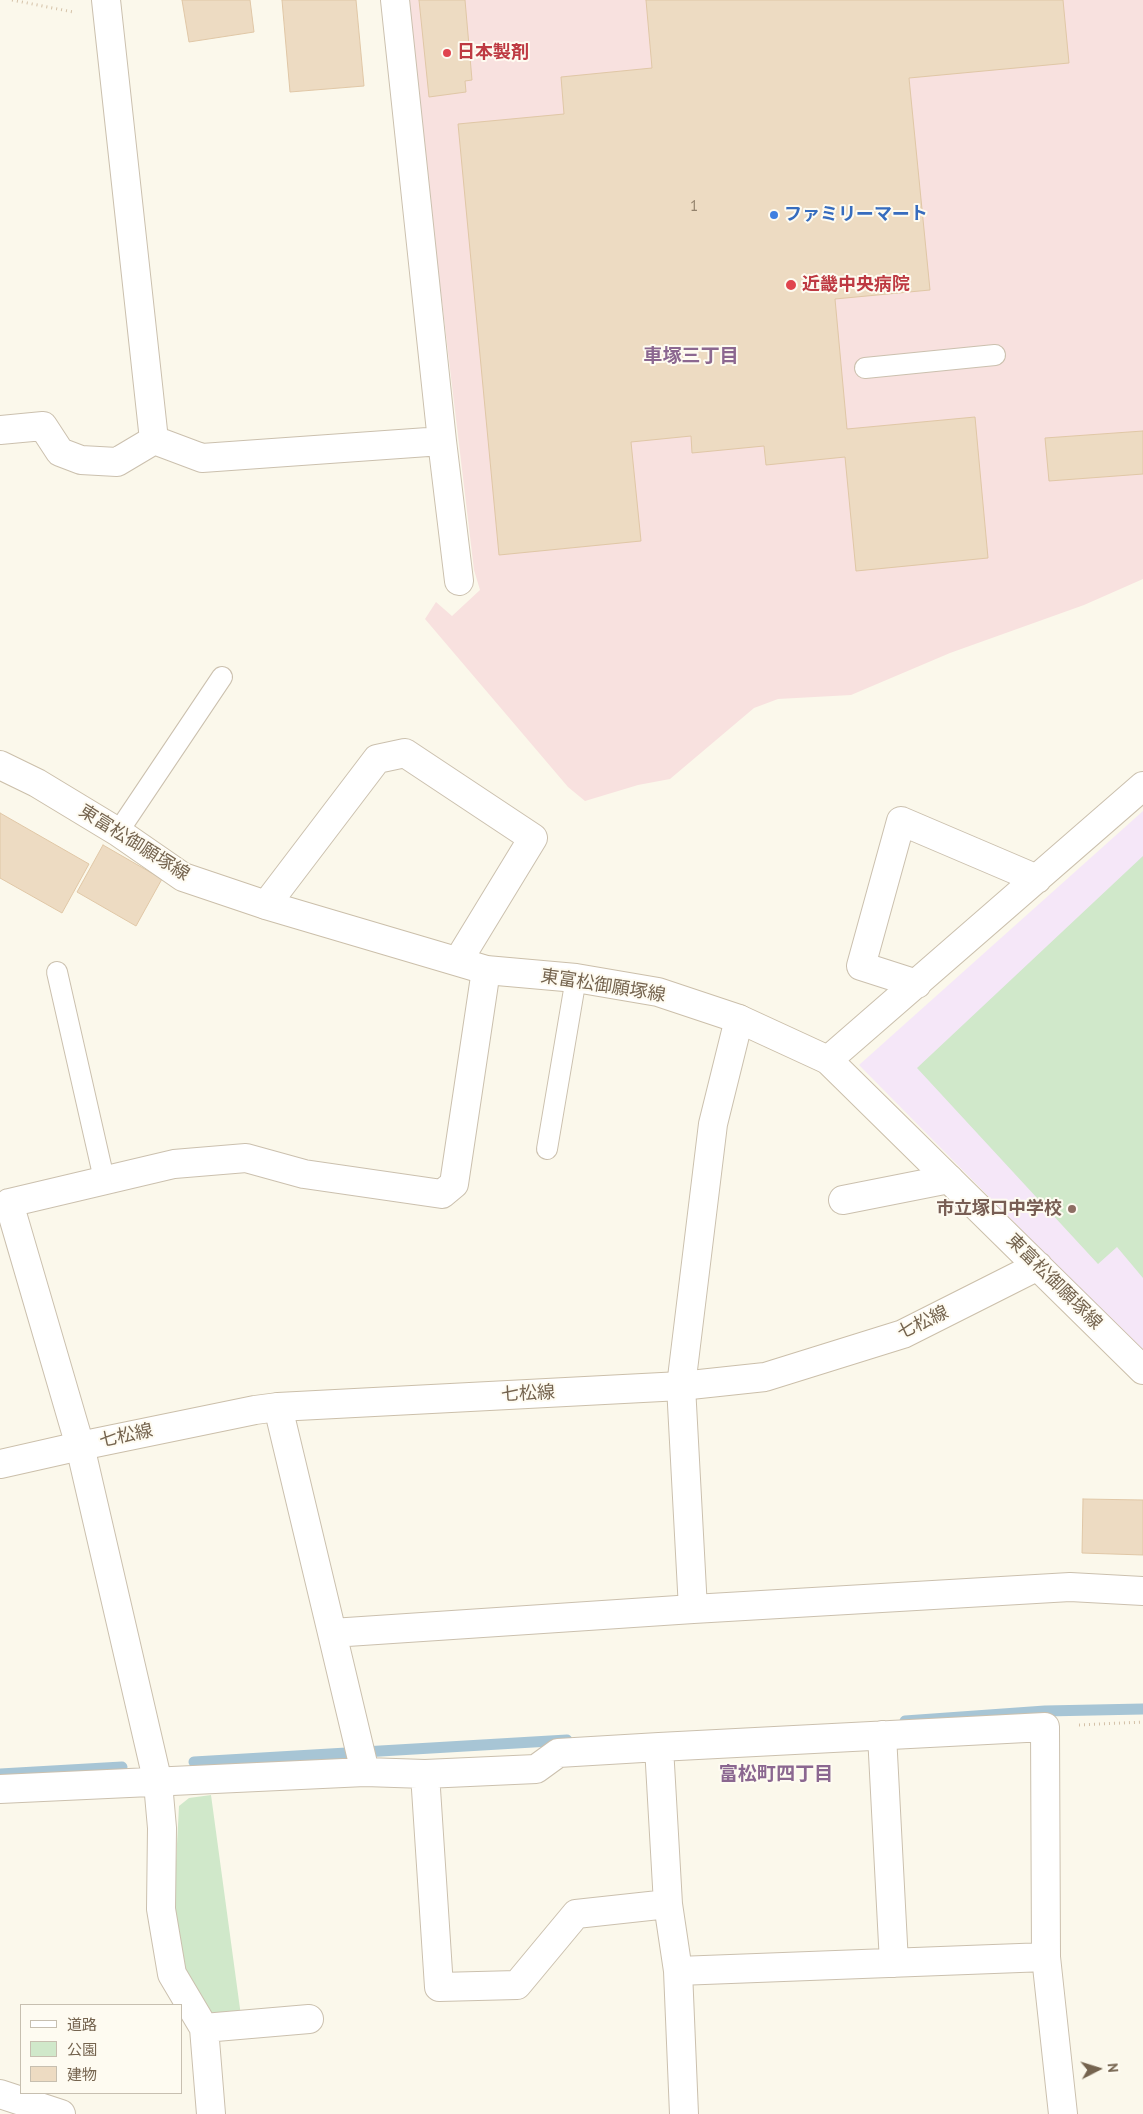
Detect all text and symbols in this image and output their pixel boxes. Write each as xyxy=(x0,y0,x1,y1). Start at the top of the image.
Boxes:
place label: 日本製剤 xyxy=(457,42,529,64)
marker: 日本製剤 xyxy=(441,47,453,59)
house number: 1 xyxy=(690,198,698,216)
place label: ファミリーマート xyxy=(784,204,928,226)
marker: ファミリーマート xyxy=(768,209,780,221)
place label: 近畿中央病院 xyxy=(802,274,910,296)
marker: 近畿中央病院 xyxy=(784,278,798,292)
district label: 車塚三丁目 xyxy=(644,346,738,368)
street label: 東富松御願塚線 xyxy=(75,800,193,886)
street label: 東富松御願塚線 xyxy=(539,965,667,1007)
place label: 市立塚口中学校 xyxy=(936,1198,1062,1220)
marker: 市立塚口中学校 xyxy=(1066,1203,1078,1215)
street label: 東富松御願塚線 xyxy=(1002,1230,1106,1334)
street label: 七松線 xyxy=(894,1302,952,1344)
street label: 七松線 xyxy=(500,1382,556,1406)
street label: 七松線 xyxy=(97,1420,155,1452)
district label: 富松町四丁目 xyxy=(719,1764,833,1786)
legend xyxy=(20,2004,182,2094)
text: 道路 xyxy=(67,2015,97,2034)
text: 公園 xyxy=(67,2040,97,2059)
north arrow xyxy=(1073,2044,1123,2094)
text: N xyxy=(1104,2062,1122,2073)
text: 建物 xyxy=(67,2065,97,2084)

